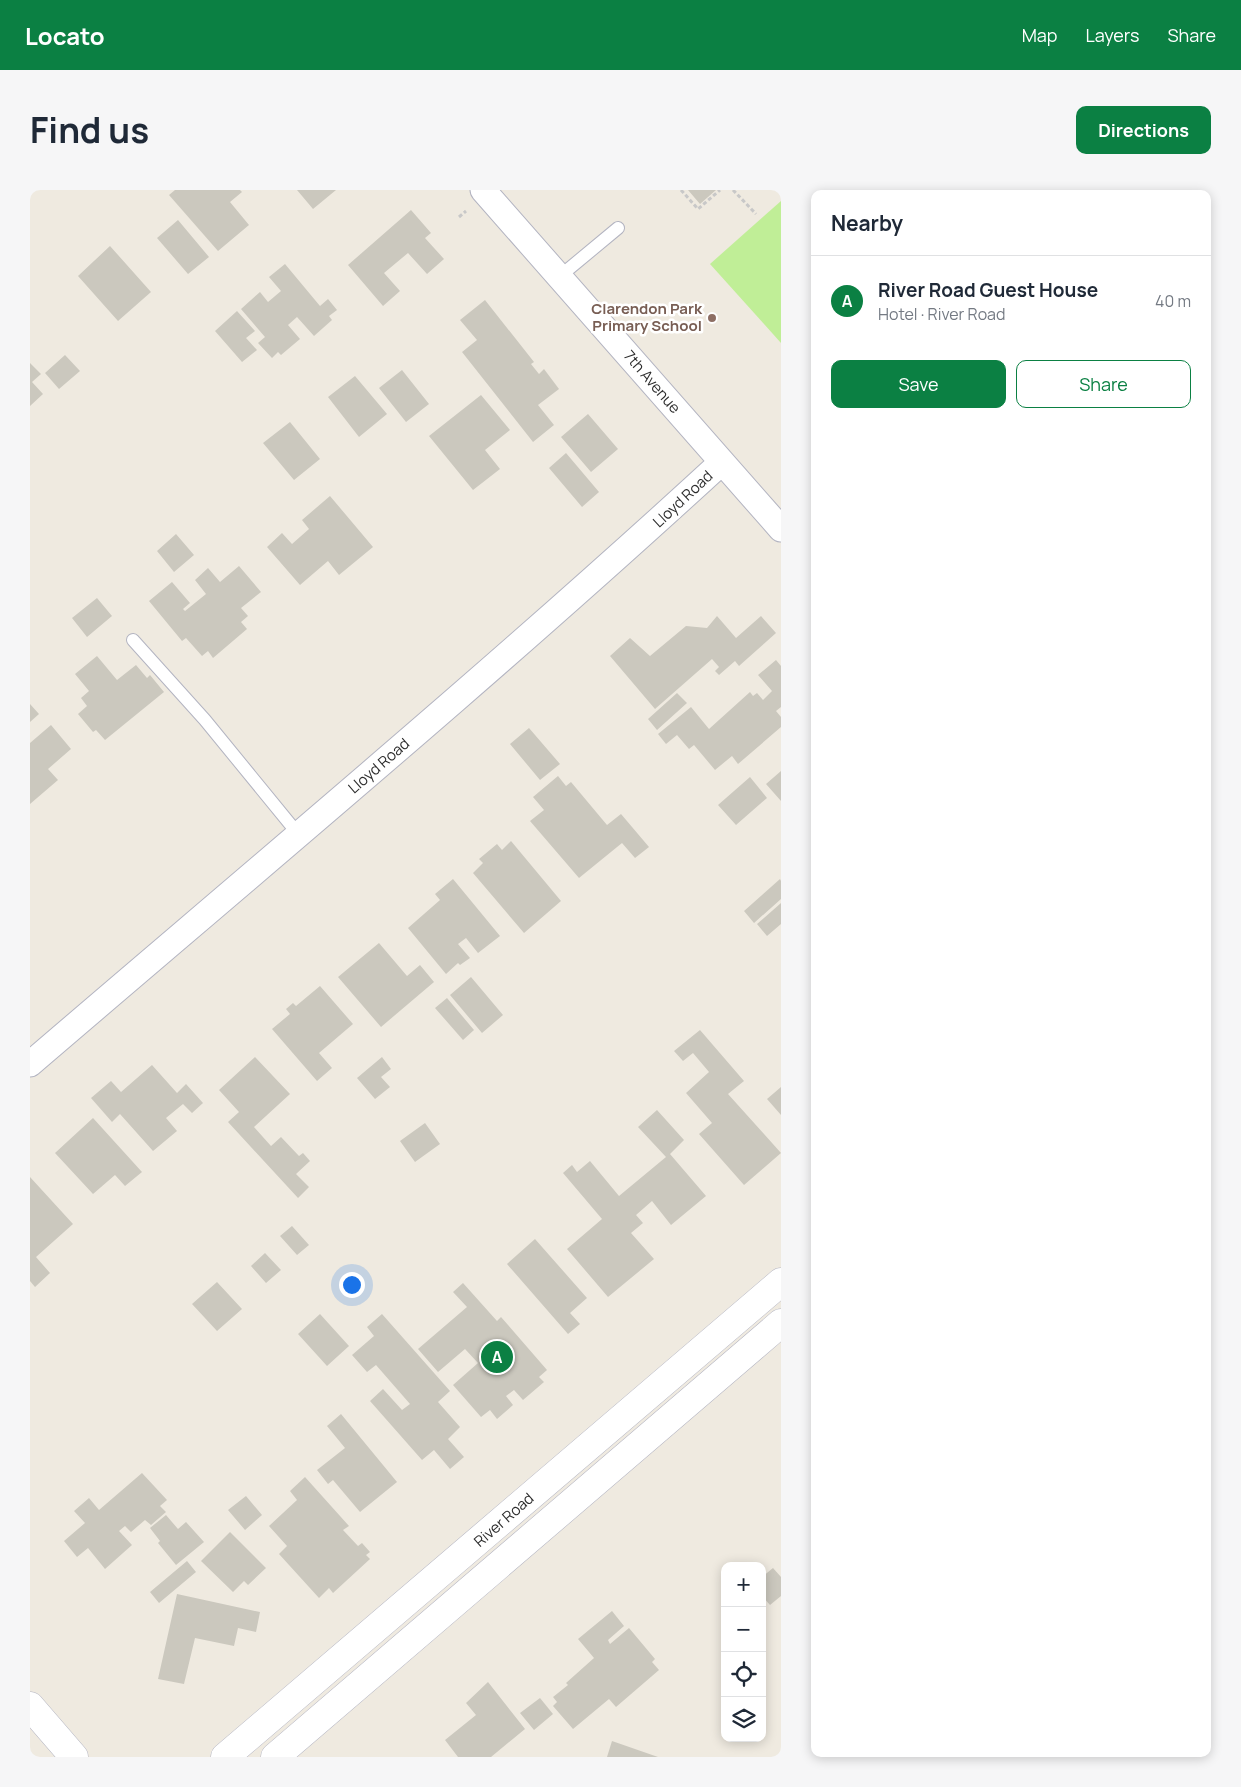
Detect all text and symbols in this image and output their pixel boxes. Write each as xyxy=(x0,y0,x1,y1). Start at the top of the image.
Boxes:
text: Locato xyxy=(25,19,105,52)
text: Map xyxy=(1022,23,1057,47)
text: Layers xyxy=(1085,23,1139,47)
text: Share xyxy=(1167,23,1216,47)
text: Find us xyxy=(30,106,149,154)
button: Directions xyxy=(1076,106,1211,154)
text: Nearby xyxy=(831,209,903,237)
text: River Road Guest House xyxy=(878,277,1098,303)
text: A xyxy=(842,290,852,312)
text: 40 m xyxy=(1155,290,1191,312)
place label: Clarendon Park Primary School xyxy=(591,298,703,336)
text: Hotel · River Road xyxy=(878,303,1006,325)
marker: Clarendon Park Primary School xyxy=(706,312,718,324)
street label: 7th Avenue xyxy=(619,346,686,418)
button: Save xyxy=(831,360,1006,408)
button: Share xyxy=(1016,360,1191,408)
street label: Lloyd Road xyxy=(648,465,717,532)
street label: Lloyd Road xyxy=(344,733,414,798)
your location xyxy=(339,1272,365,1298)
pin: A xyxy=(481,1338,513,1376)
street label: River Road xyxy=(469,1488,538,1551)
map controls xyxy=(721,1562,766,1742)
button: + xyxy=(721,1562,766,1607)
button: − xyxy=(721,1607,766,1652)
button: locate xyxy=(721,1652,766,1697)
button: layers xyxy=(721,1697,766,1742)

